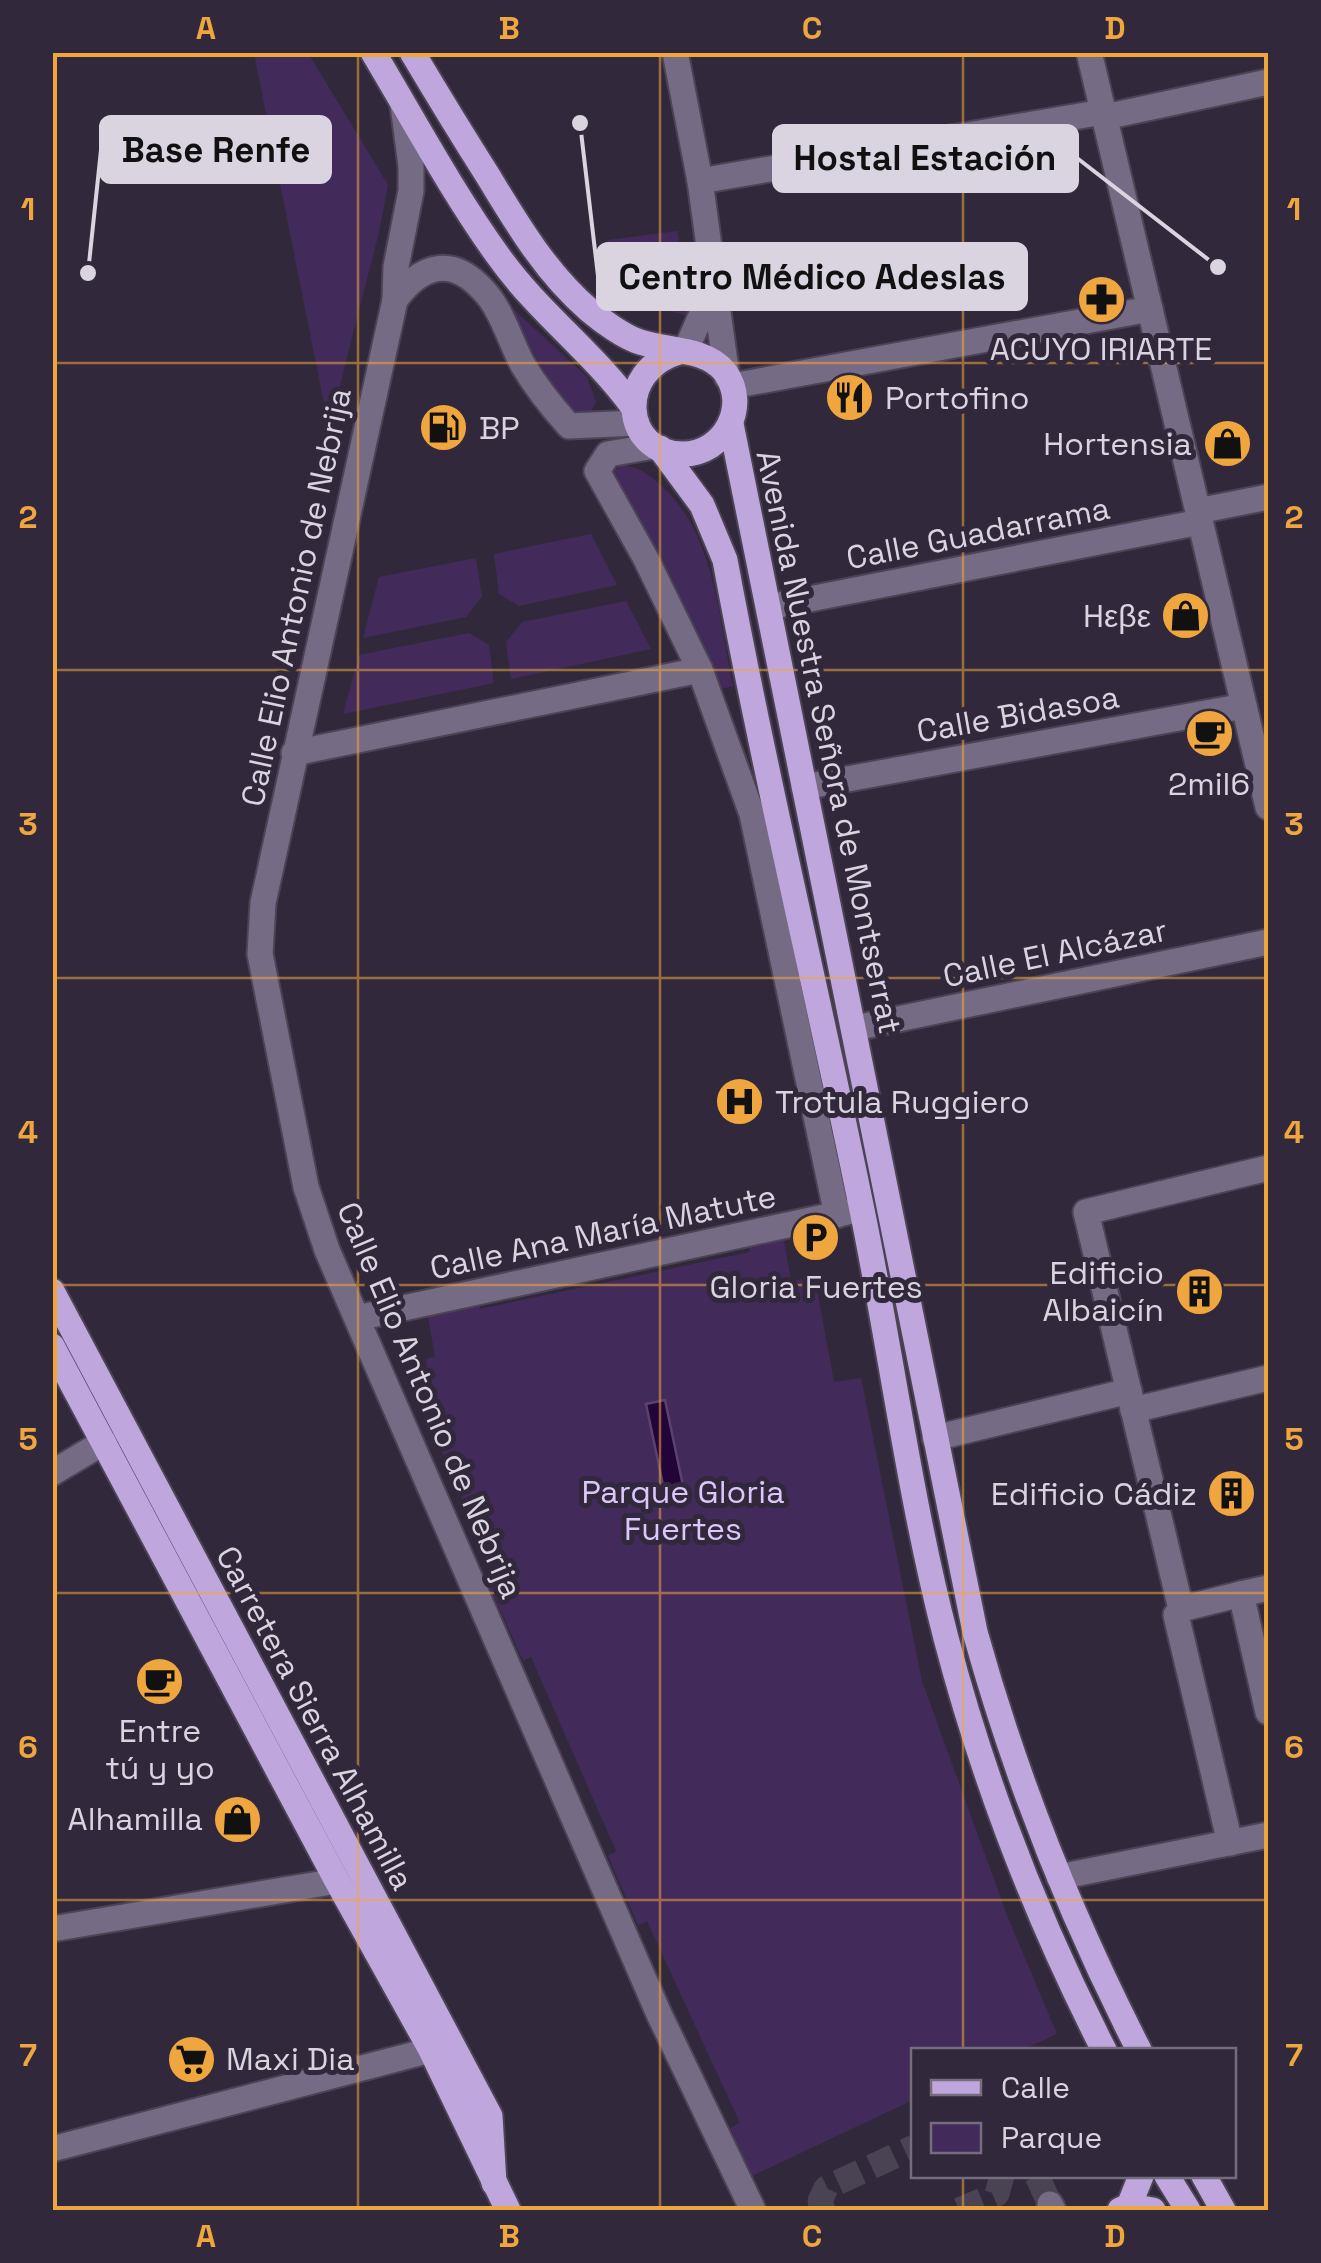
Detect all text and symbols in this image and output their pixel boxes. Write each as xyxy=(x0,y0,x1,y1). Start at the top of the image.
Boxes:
text: A xyxy=(196,8,216,48)
text: B xyxy=(498,8,520,48)
text: C xyxy=(802,8,822,48)
text: D xyxy=(1104,8,1126,48)
callout: Base Renfe xyxy=(101,117,330,182)
callout: Hostal Estación xyxy=(774,126,1077,191)
text: Base Renfe xyxy=(121,128,311,172)
text: Hostal Estación xyxy=(794,136,1056,180)
text: 1 xyxy=(21,189,35,229)
text: 1 xyxy=(1287,189,1301,229)
callout: Centro Médico Adeslas xyxy=(598,244,1026,309)
text: Centro Médico Adeslas xyxy=(618,255,1006,299)
pharmacy icon: ACUYO IRIARTE xyxy=(1075,273,1127,325)
place label: ACUYO IRIARTE xyxy=(990,329,1212,369)
restaurant icon: Portofino xyxy=(824,372,876,424)
place label: Portofino xyxy=(885,378,1029,418)
street label: Calle Elio Antonio de Nebrija xyxy=(232,384,360,810)
fuel station icon: BP xyxy=(418,402,470,454)
place label: BP xyxy=(479,408,519,448)
shop icon: Hortensia xyxy=(1201,418,1253,470)
place label: Hortensia xyxy=(1043,424,1192,464)
street label: Avenida Nuestra Señora de Montserrat xyxy=(748,447,910,1037)
street label: Calle Guadarrama xyxy=(843,488,1113,578)
text: 2 xyxy=(18,497,38,537)
text: 2 xyxy=(1284,497,1304,537)
shop icon: Hεβε xyxy=(1160,590,1212,642)
place label: Hεβε xyxy=(1083,596,1151,636)
street label: Calle Bidasoa xyxy=(914,677,1122,751)
cafe icon: 2mil6 xyxy=(1183,708,1235,760)
place label: 2mil6 xyxy=(1168,764,1250,804)
text: 3 xyxy=(18,804,38,844)
text: 3 xyxy=(1284,804,1304,844)
street label: Calle El Alcázar xyxy=(939,910,1171,996)
hospital icon: Trotula Ruggiero xyxy=(714,1076,766,1128)
place label: Trotula Ruggiero xyxy=(775,1082,1030,1122)
text: 4 xyxy=(18,1112,38,1152)
text: 4 xyxy=(1284,1112,1304,1152)
street label: Calle Ana María Matute xyxy=(426,1176,780,1288)
street label: Calle Elio Antonio de Nebrija xyxy=(328,1196,532,1604)
parking icon: Gloria Fuertes xyxy=(790,1211,842,1263)
place label: Edificio Albaicín xyxy=(1043,1253,1164,1330)
building icon: Edificio Albaicín xyxy=(1173,1265,1225,1317)
place label: Gloria Fuertes xyxy=(709,1267,923,1307)
text: 5 xyxy=(18,1419,38,1459)
text: 5 xyxy=(1284,1419,1304,1459)
building icon: Edificio Cádiz xyxy=(1206,1468,1258,1520)
park label: Parque Gloria Fuertes xyxy=(581,1472,785,1549)
place label: Edificio Cádiz xyxy=(991,1474,1197,1514)
street label: Carretera Sierra Alhamilla xyxy=(207,1539,423,1897)
cafe icon: Entre tú y yo xyxy=(134,1655,186,1707)
place label: Entre tú y yo xyxy=(105,1711,215,1788)
text: 6 xyxy=(18,1727,38,1767)
text: 6 xyxy=(1284,1727,1304,1767)
shop icon: Alhamilla xyxy=(212,1793,264,1845)
place label: Alhamilla xyxy=(68,1799,203,1839)
supermarket icon: Maxi Dia xyxy=(165,2033,217,2085)
text: 7 xyxy=(19,2035,37,2075)
text: 7 xyxy=(1285,2035,1303,2075)
place label: Maxi Dia xyxy=(226,2039,355,2079)
legend xyxy=(911,2048,1236,2178)
text: Calle xyxy=(1001,2068,1070,2107)
text: Parque xyxy=(1001,2118,1102,2157)
text: A xyxy=(196,2216,216,2256)
text: B xyxy=(498,2216,520,2256)
text: C xyxy=(802,2216,822,2256)
text: D xyxy=(1104,2216,1126,2256)

